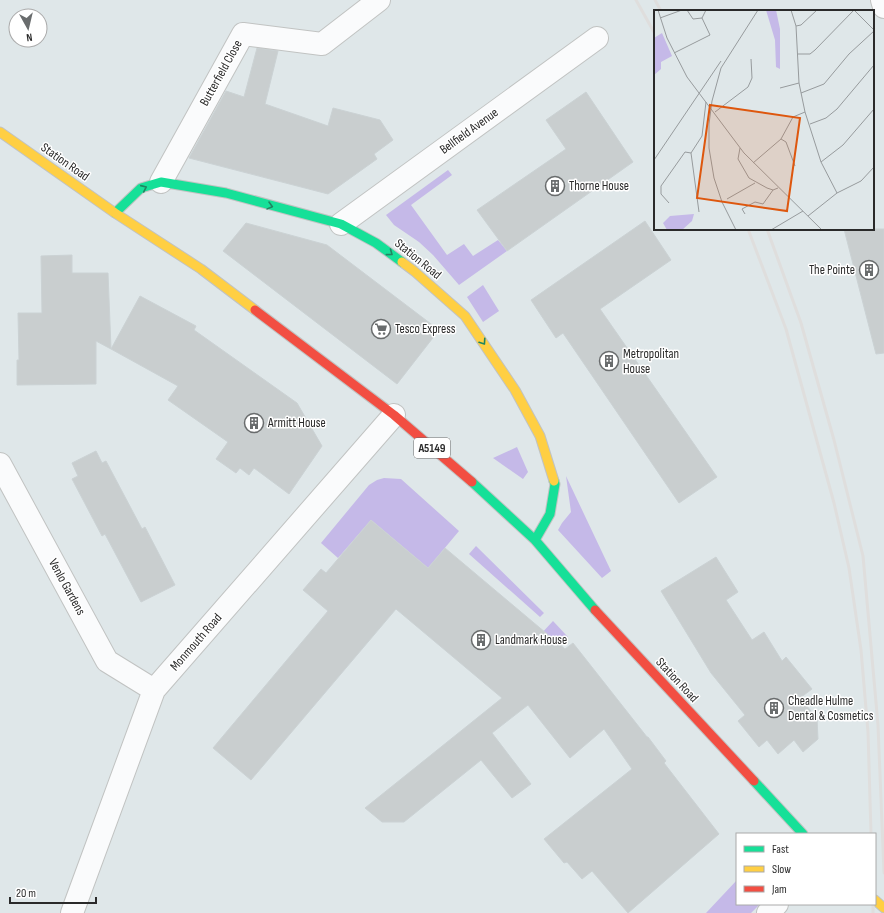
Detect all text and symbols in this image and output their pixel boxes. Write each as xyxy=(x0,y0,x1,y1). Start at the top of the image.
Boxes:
north arrow xyxy=(8,8,48,48)
inset map xyxy=(654,10,874,230)
text: N xyxy=(25,31,33,44)
street label: Butterfield Close xyxy=(196,37,246,109)
street label: Bellfield Avenue xyxy=(437,104,501,158)
street label: Station Road xyxy=(38,140,92,184)
building icon: Thorne House xyxy=(544,175,566,197)
place label: Thorne House xyxy=(569,178,629,194)
one-way arrow xyxy=(140,185,147,193)
one-way arrow xyxy=(267,201,274,209)
street label: Station Road xyxy=(391,235,445,283)
one-way arrow xyxy=(386,248,393,256)
building icon: The Pointe xyxy=(858,259,880,281)
place label: The Pointe xyxy=(809,262,855,278)
supermarket icon: Tesco Express xyxy=(370,318,392,340)
place label: Tesco Express xyxy=(395,321,456,337)
one-way arrow xyxy=(478,338,485,345)
place label: Metropolitan House xyxy=(623,346,679,377)
building icon: Metropolitan House xyxy=(598,350,620,372)
building icon: Armitt House xyxy=(243,412,265,434)
place label: Armitt House xyxy=(267,415,326,431)
road number: A5149 xyxy=(414,438,450,458)
street label: Venlo Gardens xyxy=(45,556,89,618)
street label: Monmouth Road xyxy=(167,610,225,674)
building icon: Landmark House xyxy=(470,629,492,651)
place label: Landmark House xyxy=(495,632,567,648)
street label: Station Road xyxy=(652,654,702,706)
place label: Cheadle Hulme Dental & Cosmetics xyxy=(788,693,874,724)
building icon: Cheadle Hulme Dental & Cosmetics xyxy=(763,697,785,719)
legend xyxy=(736,833,876,905)
text: Fast xyxy=(772,842,789,857)
text: Slow xyxy=(772,862,791,877)
scale bar xyxy=(10,879,96,905)
text: Jam xyxy=(771,882,787,897)
text: 20 m xyxy=(16,886,36,901)

